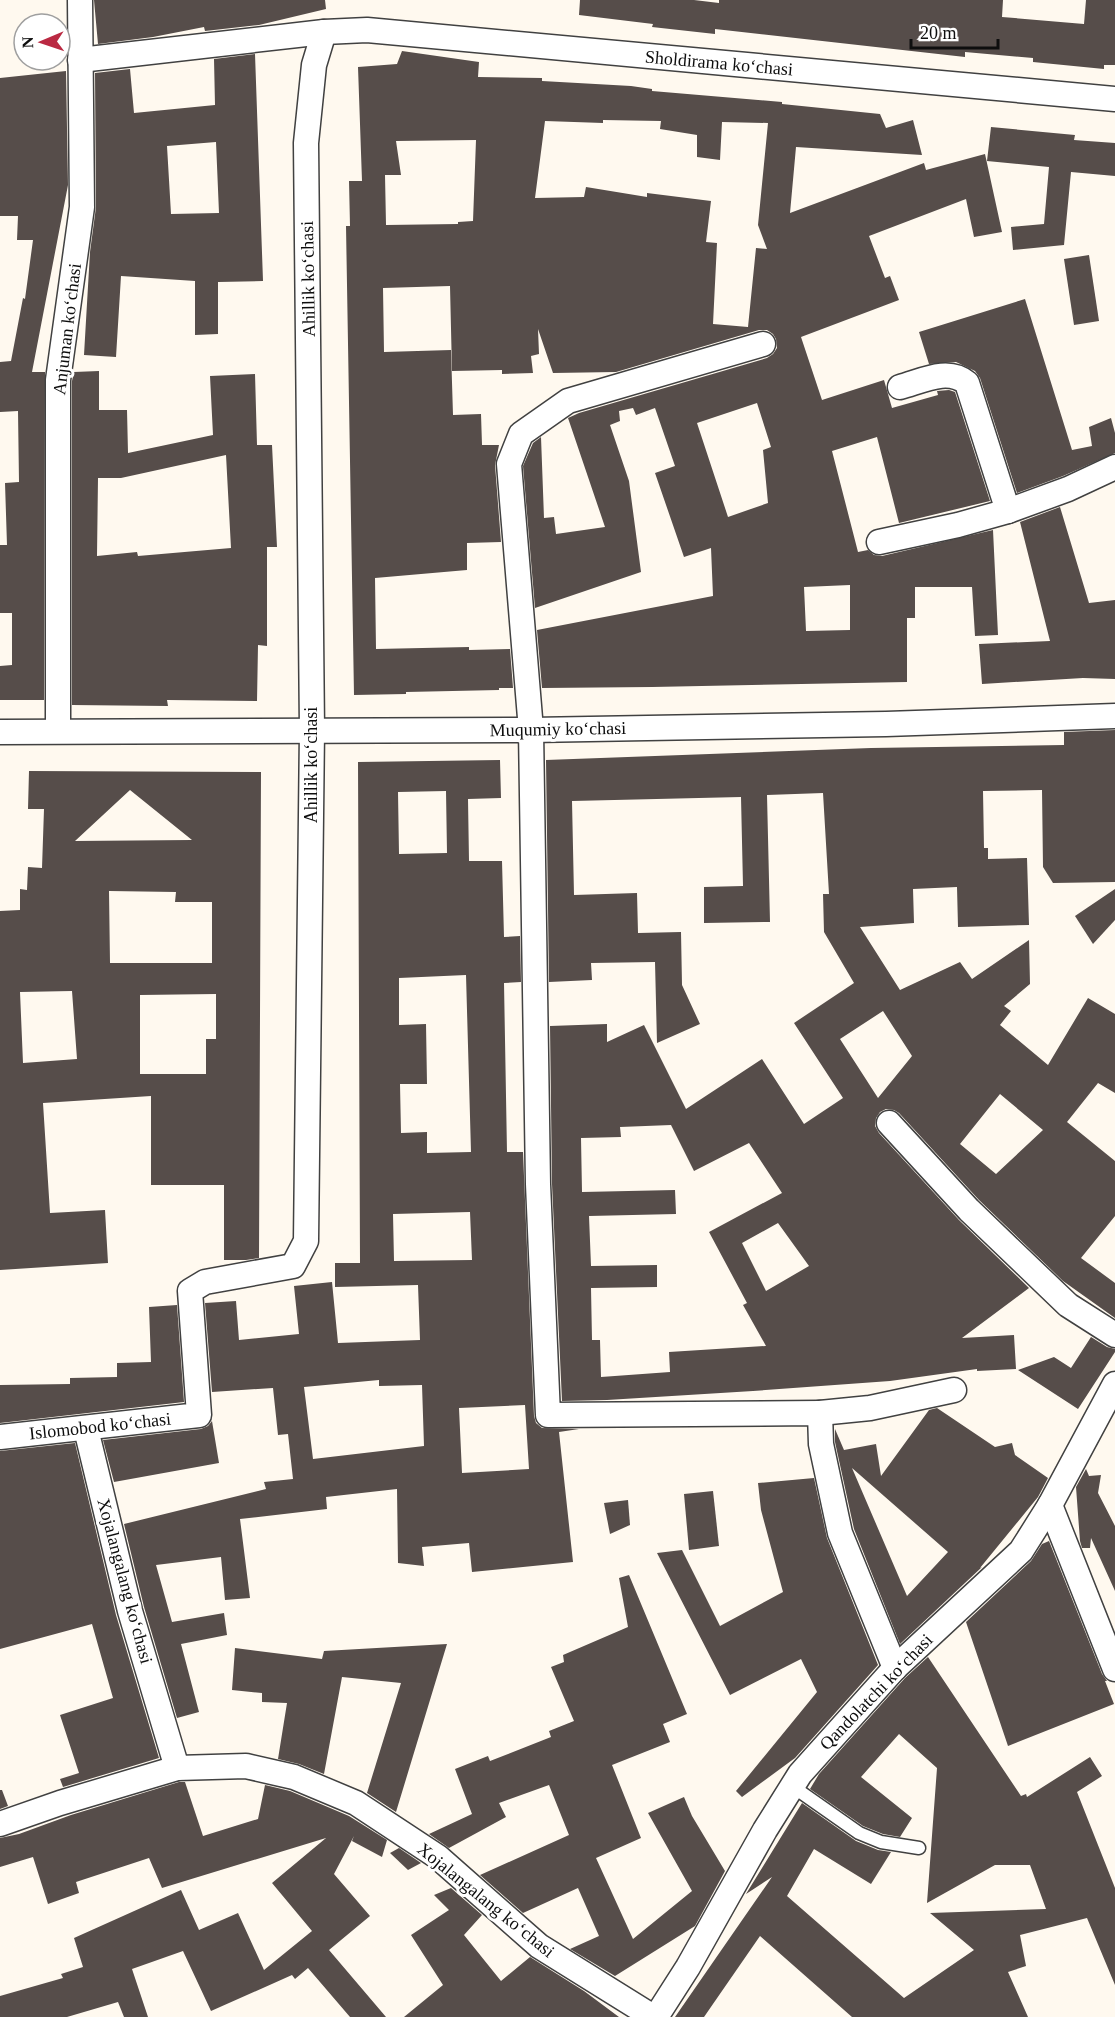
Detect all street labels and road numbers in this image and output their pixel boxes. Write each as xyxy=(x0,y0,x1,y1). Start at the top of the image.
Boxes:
street label: Sholdirama ko‘chasi xyxy=(644,47,794,79)
street label: Ahillik koʻchasi xyxy=(297,221,319,337)
street label: Anjuman koʻchasi xyxy=(49,262,85,396)
street label: Ahillik koʻchasi xyxy=(301,707,321,823)
street label: Muqumiy koʻchasi xyxy=(490,718,626,740)
street label: Islomobod ko‘chasi xyxy=(28,1409,172,1443)
street label: Xojalangalang koʻchasi xyxy=(93,1496,157,1666)
street label: Qandolatchi koʻchasi xyxy=(816,1630,936,1754)
street label: Xojalangalang koʻchasi xyxy=(413,1839,559,1961)

